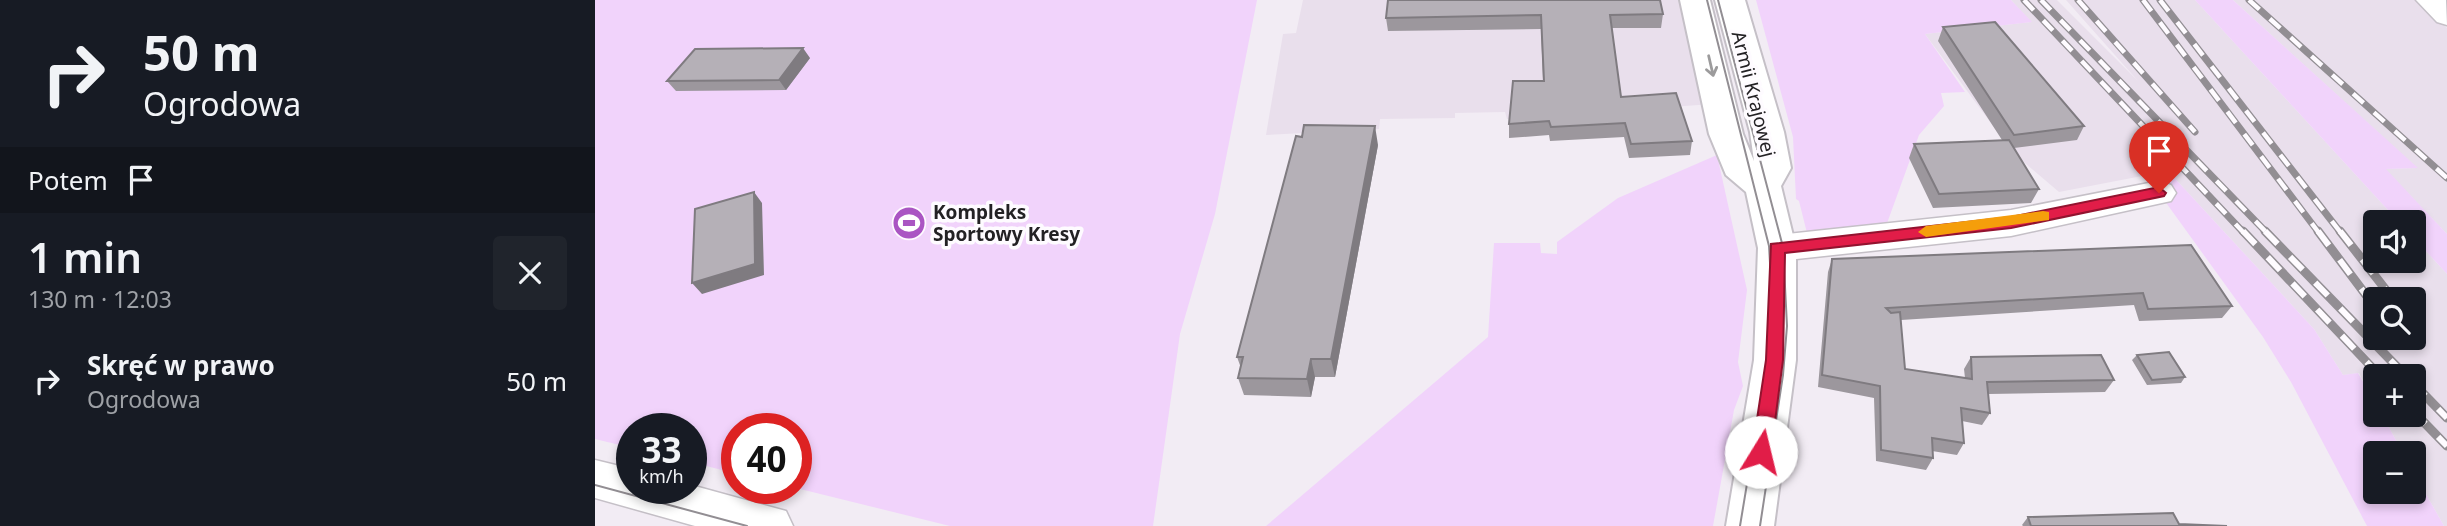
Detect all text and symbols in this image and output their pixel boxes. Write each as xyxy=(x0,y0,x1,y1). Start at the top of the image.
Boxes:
text: 50 m xyxy=(143,19,260,85)
icon: right xyxy=(28,28,119,119)
street label: Armii Krajowej xyxy=(1726,28,1782,160)
one-way arrow xyxy=(1705,54,1719,77)
text: Ogrodowa xyxy=(143,82,301,125)
pin xyxy=(2129,121,2189,193)
icon: arrive xyxy=(2140,132,2178,170)
icon: arrive xyxy=(122,161,160,199)
text: Potem xyxy=(28,162,108,198)
place label: Kompleks Sportowy Kresy xyxy=(933,199,1080,247)
sports icon: Kompleks Sportowy Kresy xyxy=(890,204,928,242)
map controls xyxy=(2363,210,2426,504)
button: sound xyxy=(2363,210,2426,273)
text: 1 min xyxy=(28,228,142,285)
button: close xyxy=(493,236,567,310)
text: 130 m · 12:03 xyxy=(28,283,172,315)
button: search xyxy=(2363,287,2426,350)
text: Skręć w prawo xyxy=(87,347,275,383)
icon: right xyxy=(28,362,66,400)
text: 50 m xyxy=(506,363,567,399)
button: + xyxy=(2363,364,2426,427)
text: Ogrodowa xyxy=(87,383,201,415)
speed limit sign: 40 xyxy=(721,413,812,504)
position arrow xyxy=(1724,415,1798,489)
text: 33 xyxy=(641,426,682,473)
button: − xyxy=(2363,441,2426,504)
text: km/h xyxy=(639,464,684,488)

